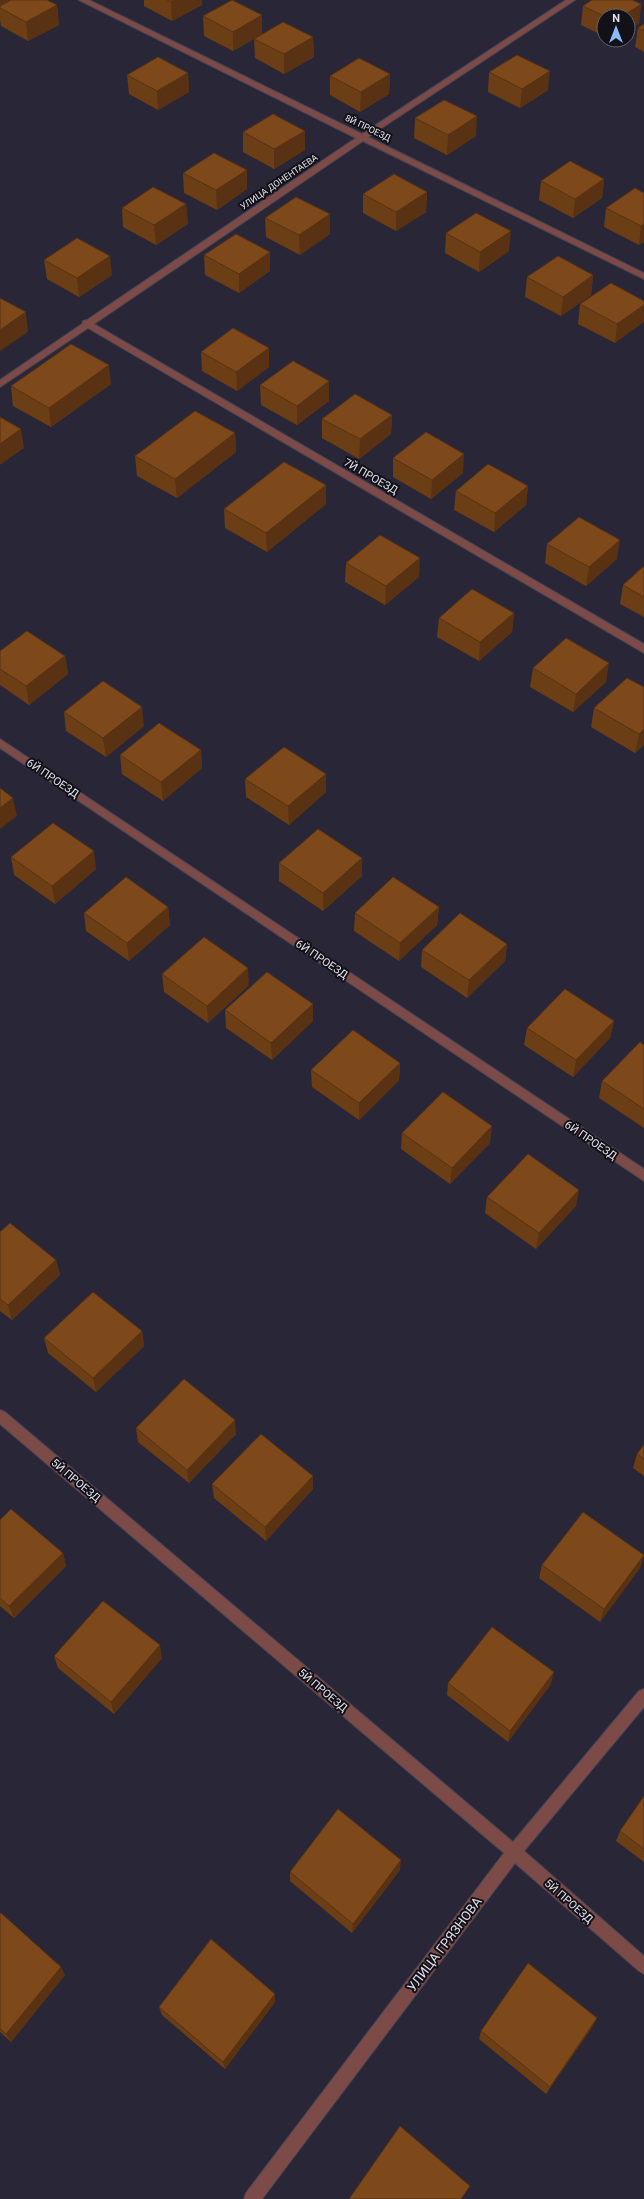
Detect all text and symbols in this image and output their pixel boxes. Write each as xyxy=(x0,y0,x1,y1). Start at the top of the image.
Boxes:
north arrow xyxy=(596,8,636,48)
text: N xyxy=(612,12,620,25)
street label: 8Й ПРОЕЗД xyxy=(344,112,393,143)
street label: УЛИЦА ДОНЕНТАЕВА xyxy=(238,152,320,212)
street label: 7Й ПРОЕЗД xyxy=(341,456,400,497)
street label: 6Й ПРОЕЗД xyxy=(24,756,81,801)
street label: 6Й ПРОЕЗД xyxy=(293,937,350,982)
street label: 6Й ПРОЕЗД xyxy=(562,1118,619,1163)
street label: 5Й ПРОЕЗД xyxy=(48,1456,103,1505)
street label: 5Й ПРОЕЗД xyxy=(295,1666,350,1715)
street label: 5Й ПРОЕЗД xyxy=(542,1877,596,1926)
street label: УЛИЦА ГРЯЗНОВА xyxy=(404,1894,485,1994)

